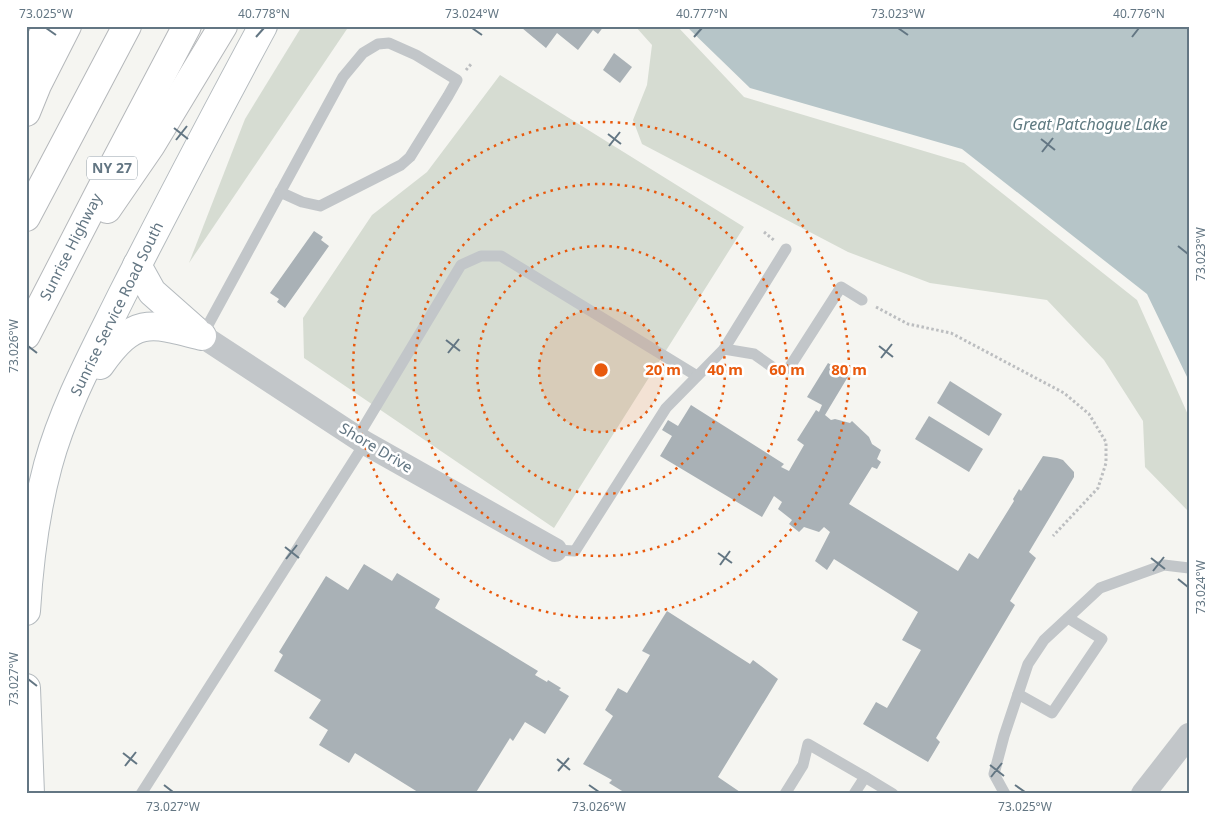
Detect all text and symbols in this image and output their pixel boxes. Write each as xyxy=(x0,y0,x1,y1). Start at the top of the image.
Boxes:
text: 73.025°W xyxy=(19,5,73,22)
text: 40.778°N xyxy=(238,5,290,22)
text: 73.024°W xyxy=(445,5,499,22)
text: 40.777°N xyxy=(676,5,728,22)
text: 73.023°W xyxy=(871,5,925,22)
text: 40.776°N xyxy=(1113,5,1165,22)
water label: Great Patchogue Lake xyxy=(1012,113,1168,135)
road number: NY 27 xyxy=(87,156,137,180)
street label: Sunrise Highway xyxy=(34,189,106,304)
street label: Sunrise Service Road South xyxy=(65,218,167,399)
text: 73.023°W xyxy=(1192,227,1209,281)
text: 73.026°W xyxy=(5,319,22,373)
text: 20 m xyxy=(645,359,681,379)
text: 40 m xyxy=(707,359,743,379)
text: 60 m xyxy=(769,359,805,379)
text: 80 m xyxy=(831,359,867,379)
centre of rings xyxy=(592,361,610,379)
street label: Shore Drive xyxy=(336,417,417,477)
text: 73.024°W xyxy=(1192,560,1209,614)
text: 73.027°W xyxy=(5,652,22,706)
text: 73.027°W xyxy=(146,798,200,815)
text: 73.026°W xyxy=(572,798,626,815)
text: 73.025°W xyxy=(998,798,1052,815)

